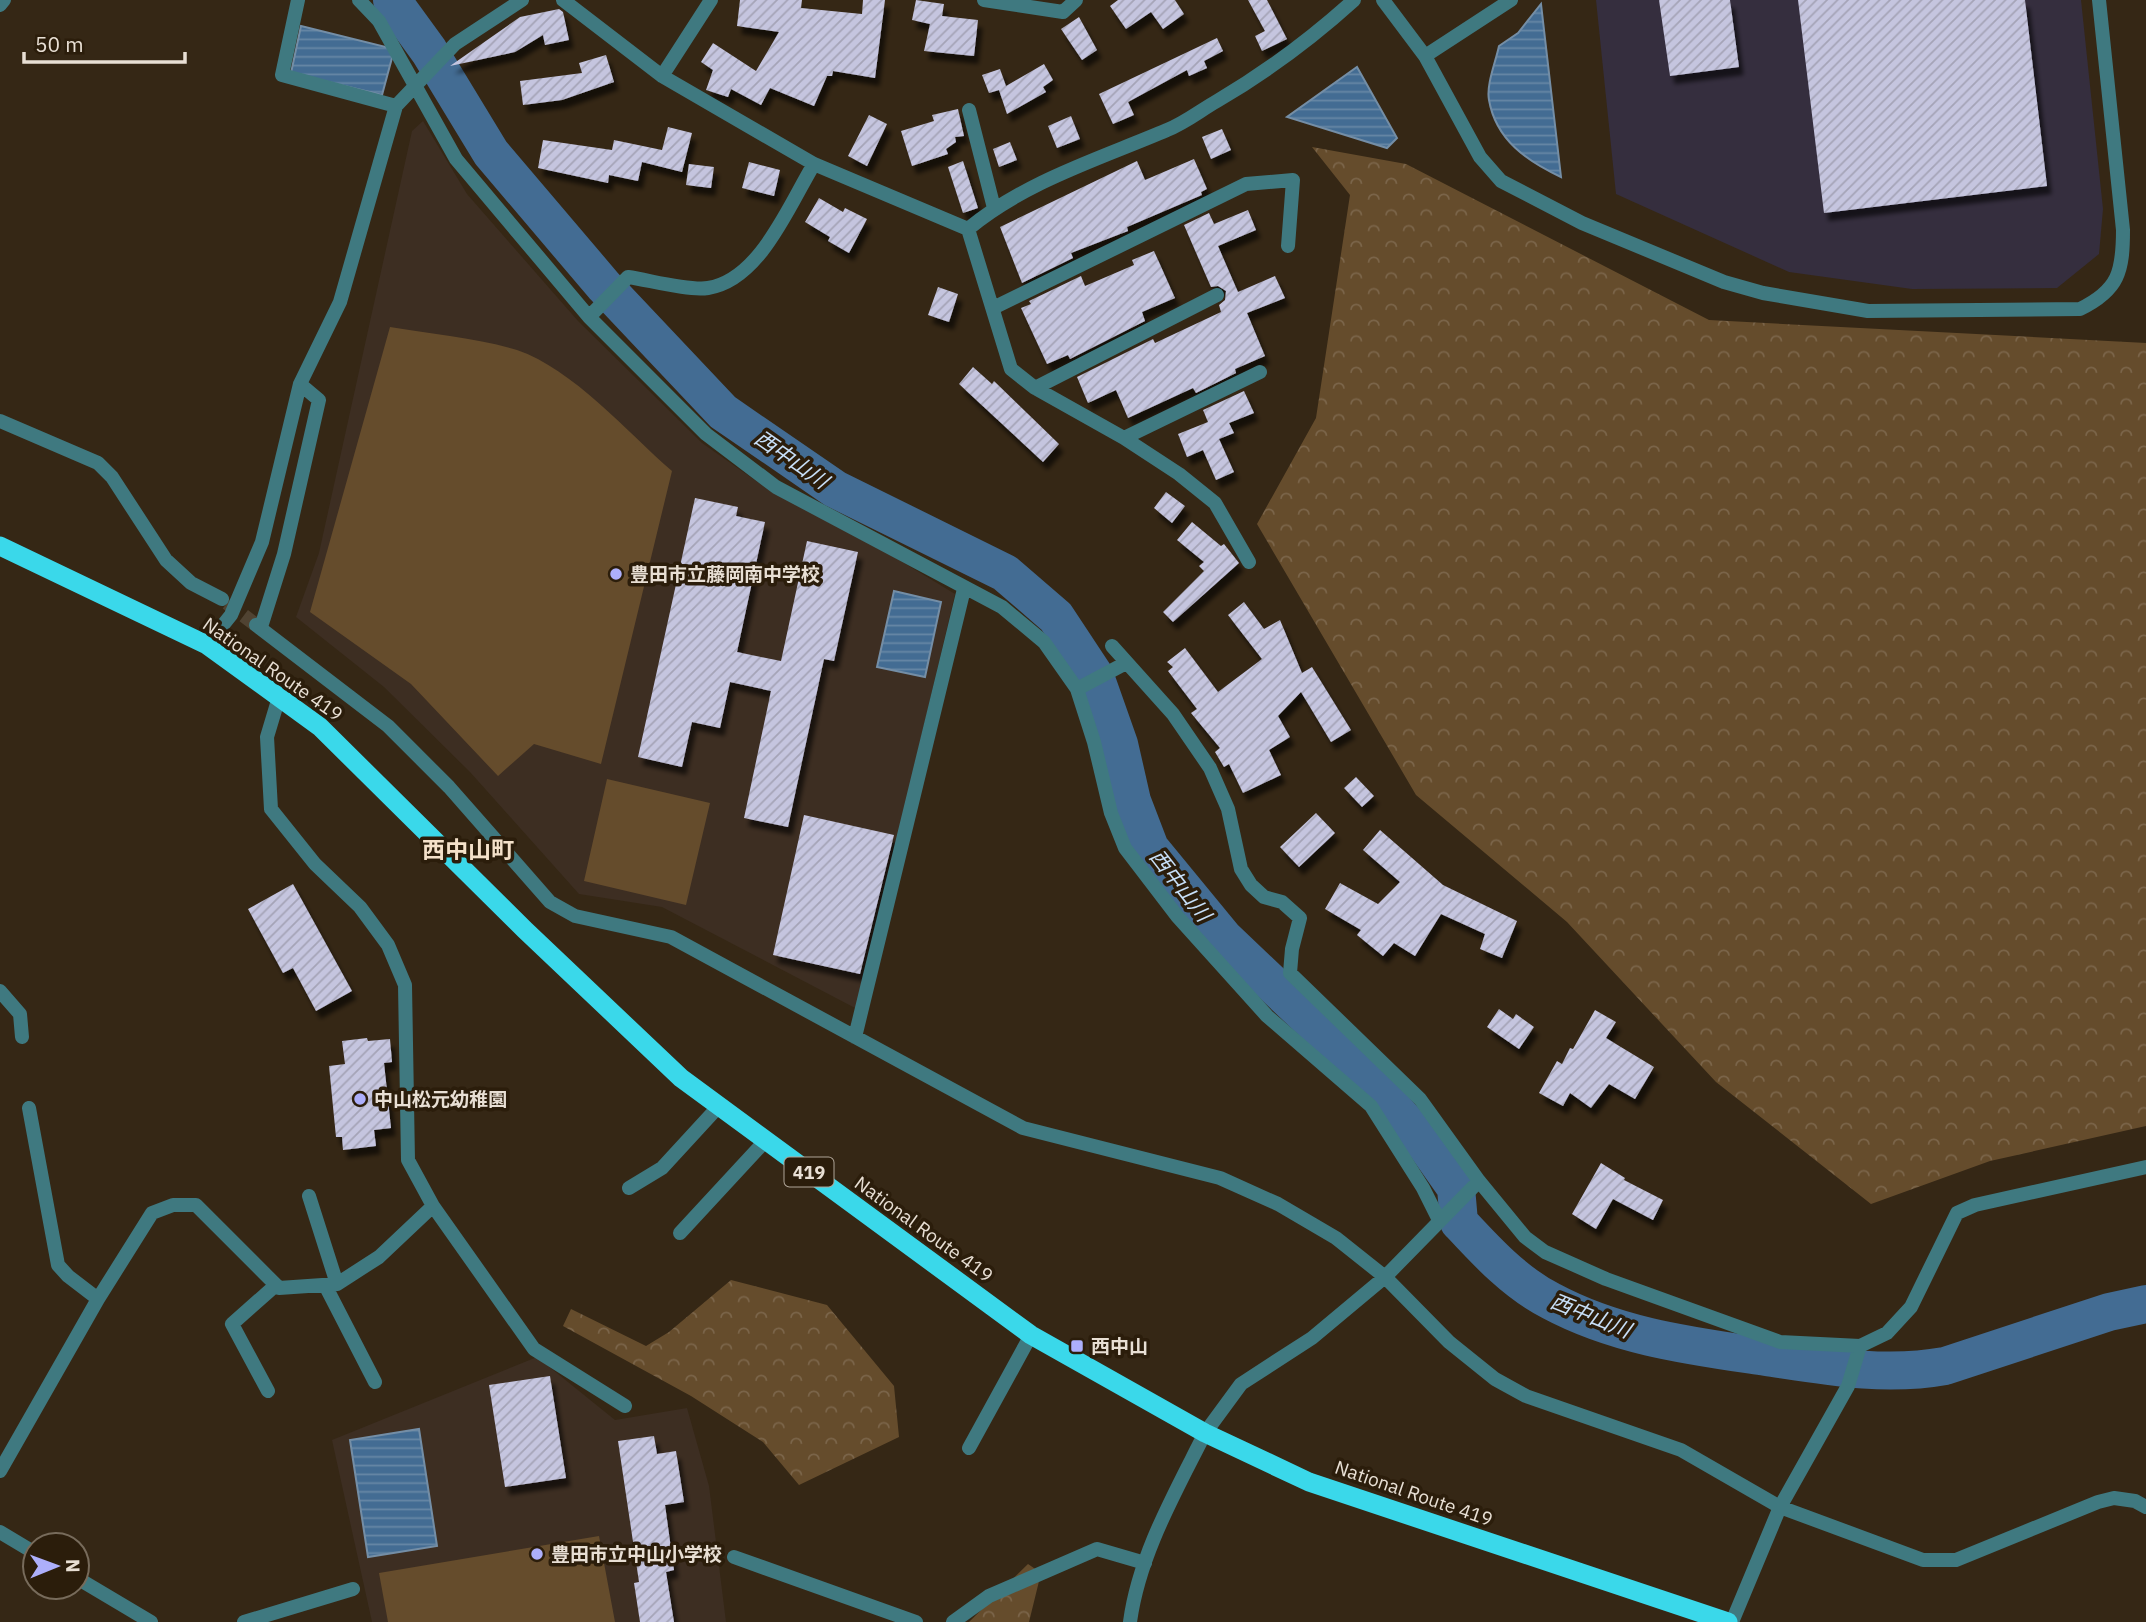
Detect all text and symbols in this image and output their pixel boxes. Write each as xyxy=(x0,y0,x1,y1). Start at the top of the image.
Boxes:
scale bar xyxy=(24,21,186,65)
text: 50 m xyxy=(35,30,84,58)
water label: 西中山川 xyxy=(750,423,836,496)
place label: 豊田市立藤岡南中学校 xyxy=(630,562,820,586)
marker: 豊田市立藤岡南中学校 xyxy=(608,566,624,582)
street label: National Route 419 xyxy=(198,612,348,726)
district label: 西中山町 xyxy=(422,834,514,864)
water label: 西中山川 xyxy=(1144,843,1219,928)
place label: 中山松元幼稚園 xyxy=(374,1087,507,1111)
marker: 中山松元幼稚園 xyxy=(352,1091,368,1107)
road number: 419 xyxy=(784,1157,834,1186)
street label: National Route 419 xyxy=(850,1171,998,1287)
water label: 西中山川 xyxy=(1547,1286,1637,1344)
place label: 西中山 xyxy=(1091,1334,1148,1358)
marker: 西中山 xyxy=(1069,1338,1085,1354)
street label: National Route 419 xyxy=(1332,1455,1496,1531)
north arrow xyxy=(21,1531,91,1601)
place label: 豊田市立中山小学校 xyxy=(551,1542,722,1566)
marker: 豊田市立中山小学校 xyxy=(529,1546,545,1562)
text: N xyxy=(61,1559,85,1573)

